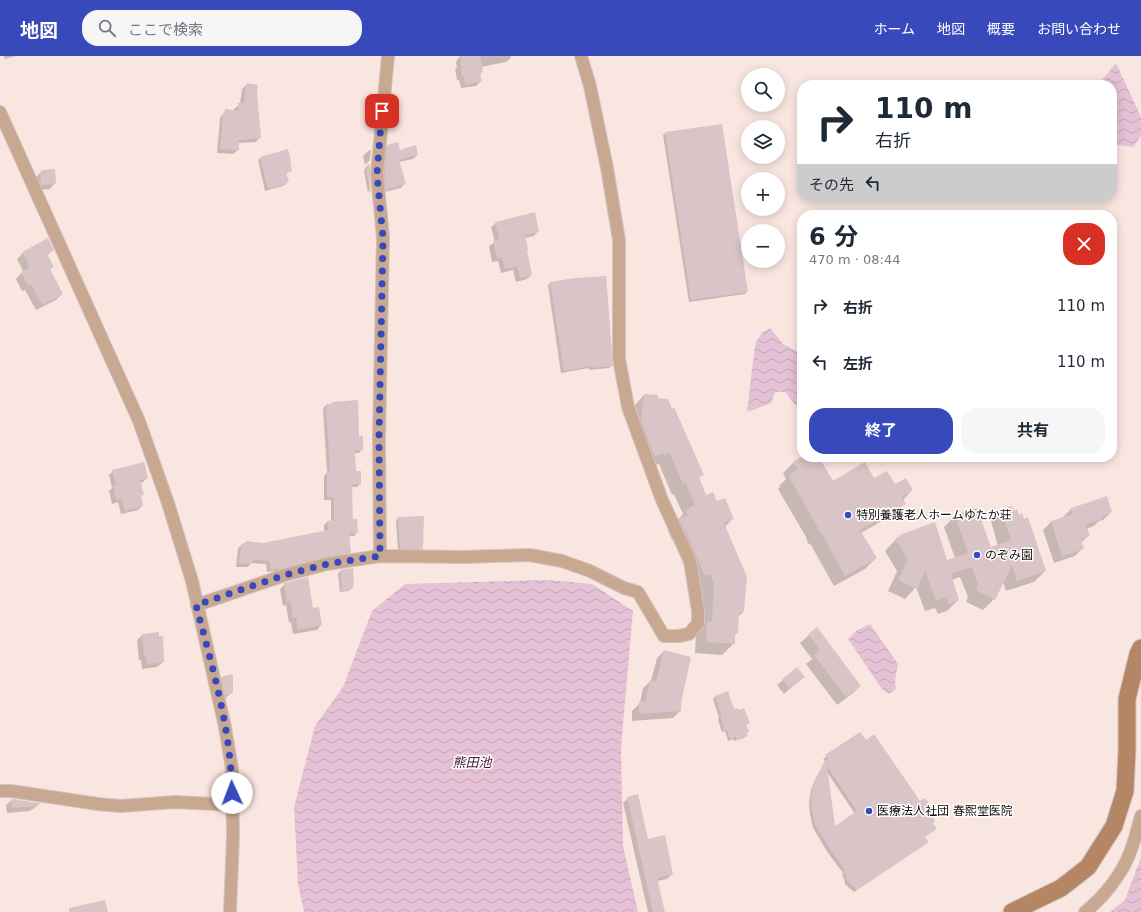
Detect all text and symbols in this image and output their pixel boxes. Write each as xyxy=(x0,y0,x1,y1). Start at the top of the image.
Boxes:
search box xyxy=(82,10,362,46)
icon: search xyxy=(96,17,118,39)
text: 地図 xyxy=(20,19,58,41)
text: ここで検索 xyxy=(128,21,203,39)
text: ホーム xyxy=(873,21,915,37)
text: 地図 xyxy=(937,21,965,37)
text: 概要 xyxy=(987,21,1015,37)
text: お問い合わせ xyxy=(1037,21,1121,37)
map controls xyxy=(741,68,785,268)
button: search xyxy=(741,68,785,112)
text: 110 m xyxy=(875,92,972,125)
pin xyxy=(365,94,399,128)
icon: right xyxy=(809,96,861,148)
icon: arrive xyxy=(371,100,393,122)
button: layers xyxy=(741,120,785,164)
text: 右折 xyxy=(875,130,911,151)
button: + xyxy=(741,172,785,216)
icon: left xyxy=(862,172,884,194)
text: その先 xyxy=(809,176,854,194)
text: 6 分 xyxy=(809,223,858,251)
button: close xyxy=(1063,223,1105,265)
button: − xyxy=(741,224,785,268)
text: 470 m · 08:44 xyxy=(809,252,900,267)
icon: right xyxy=(809,295,831,317)
text: 110 m xyxy=(1057,297,1105,315)
text: 右折 xyxy=(843,299,873,317)
icon: left xyxy=(809,351,831,373)
text: 110 m xyxy=(1057,353,1105,371)
text: 左折 xyxy=(843,355,873,373)
button: 終了 xyxy=(809,408,953,454)
button: 共有 xyxy=(961,408,1105,454)
place label: 特別養護老人ホームゆたか荘 xyxy=(856,508,1012,522)
marker: 特別養護老人ホームゆたか荘 xyxy=(843,510,853,520)
place label: のぞみ園 xyxy=(985,548,1033,562)
marker: のぞみ園 xyxy=(972,550,982,560)
water label: 熊田池 xyxy=(452,755,493,770)
position arrow xyxy=(211,772,253,814)
place label: 医療法人社団 春熙堂医院 xyxy=(877,804,1013,818)
marker: 医療法人社団 春熙堂医院 xyxy=(864,806,874,816)

